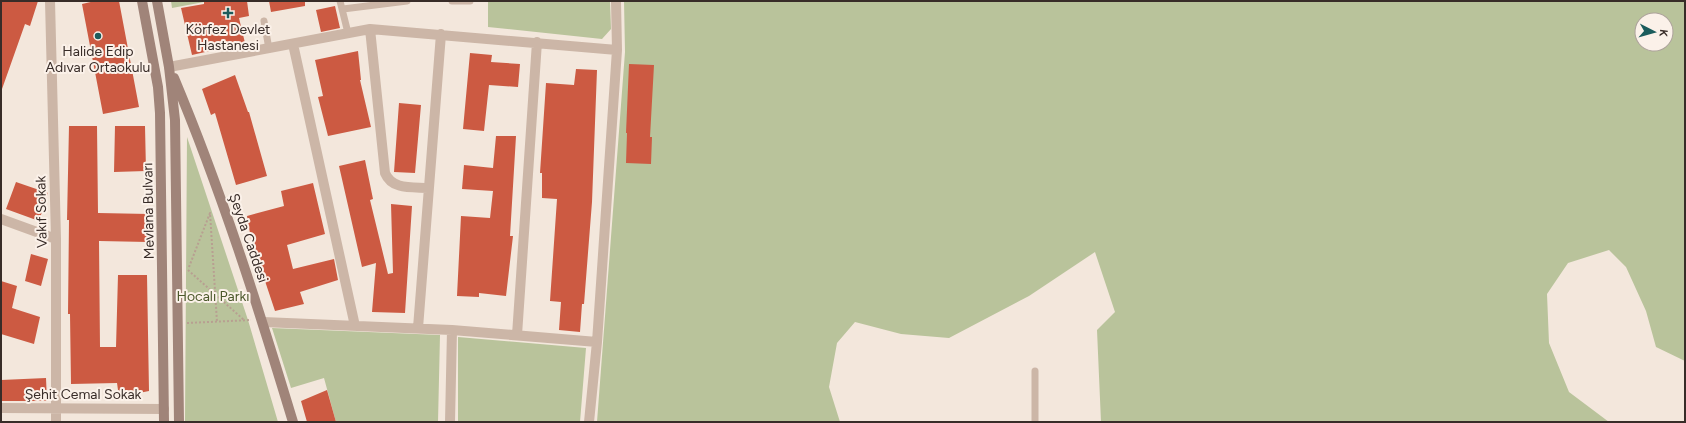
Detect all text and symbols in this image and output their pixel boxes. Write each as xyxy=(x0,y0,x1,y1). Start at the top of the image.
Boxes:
marker: Körfez Devlet Hastanesi xyxy=(222,7,234,19)
north arrow xyxy=(1634,12,1674,52)
place label: Körfez Devlet Hastanesi xyxy=(186,21,270,54)
text: K xyxy=(1657,29,1670,38)
marker: Halide Edip Adıvar Ortaokulu xyxy=(93,31,103,41)
place label: Halide Edip Adıvar Ortaokulu xyxy=(46,43,150,76)
street label: Mevlana Bulvarı xyxy=(139,162,158,260)
street label: Vakıf Sokak xyxy=(32,176,51,248)
street label: Şeyda Caddesi xyxy=(225,191,272,285)
park label: Hocalı Parkı xyxy=(176,288,250,305)
street label: Şehit Cemal Sokak xyxy=(25,386,142,403)

